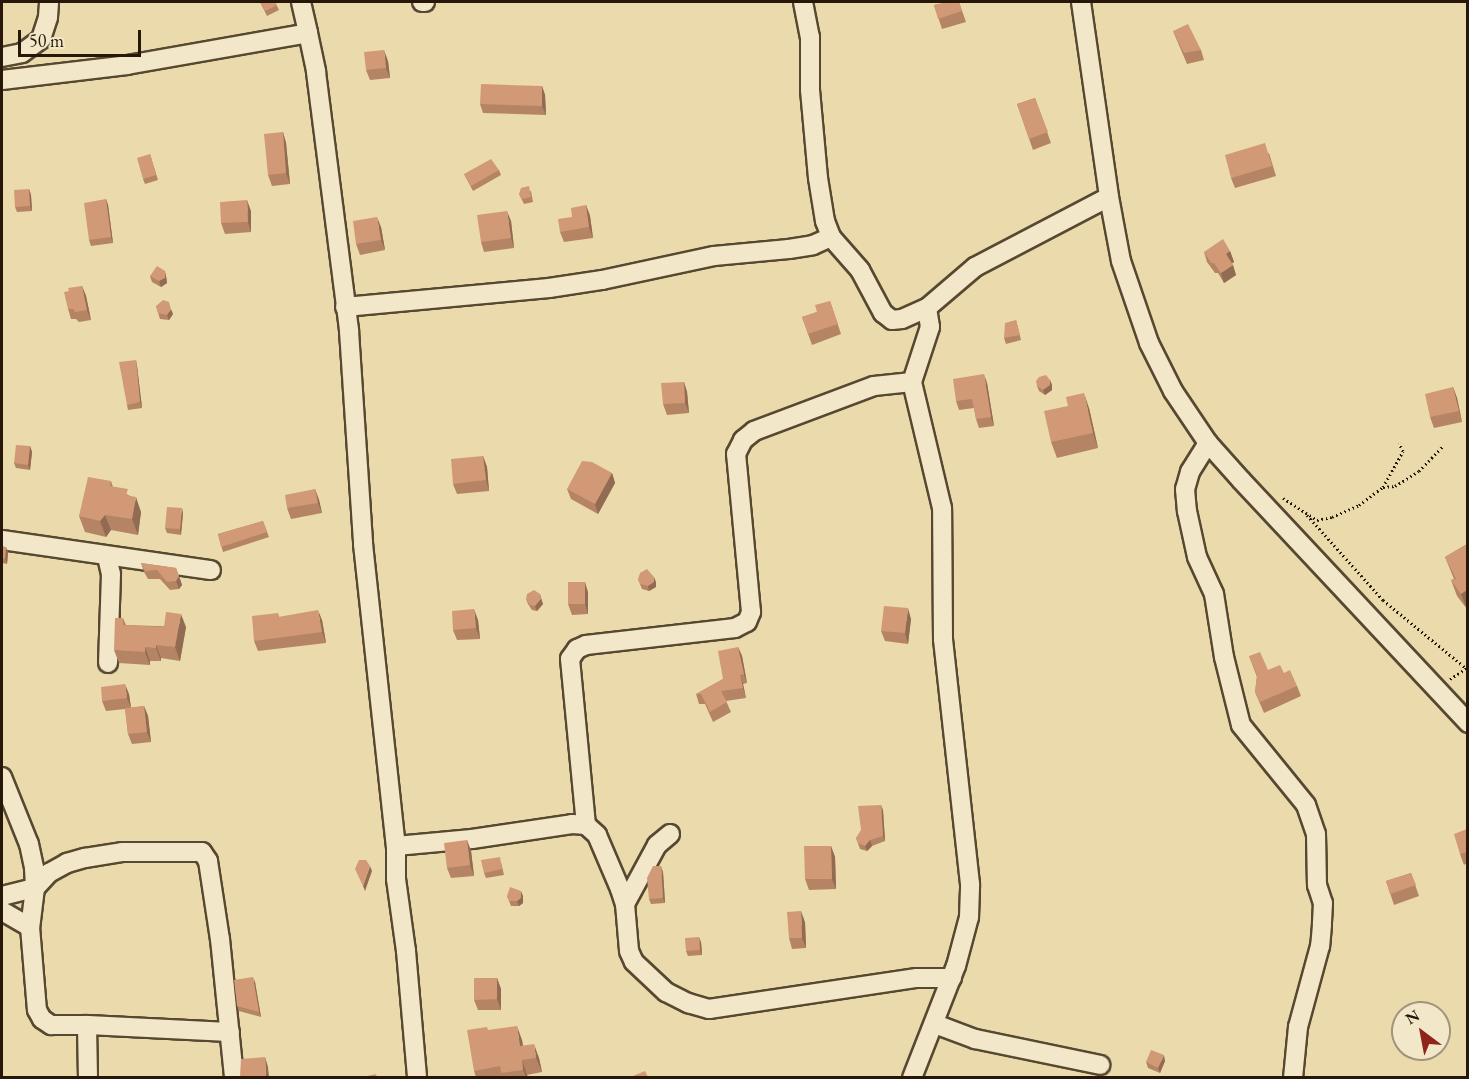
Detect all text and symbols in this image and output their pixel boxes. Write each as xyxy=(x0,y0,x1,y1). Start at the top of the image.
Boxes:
scale bar xyxy=(21,18,144,56)
text: 50 m xyxy=(29,29,64,52)
north arrow xyxy=(1391,1001,1451,1061)
text: N xyxy=(1401,1005,1423,1029)

